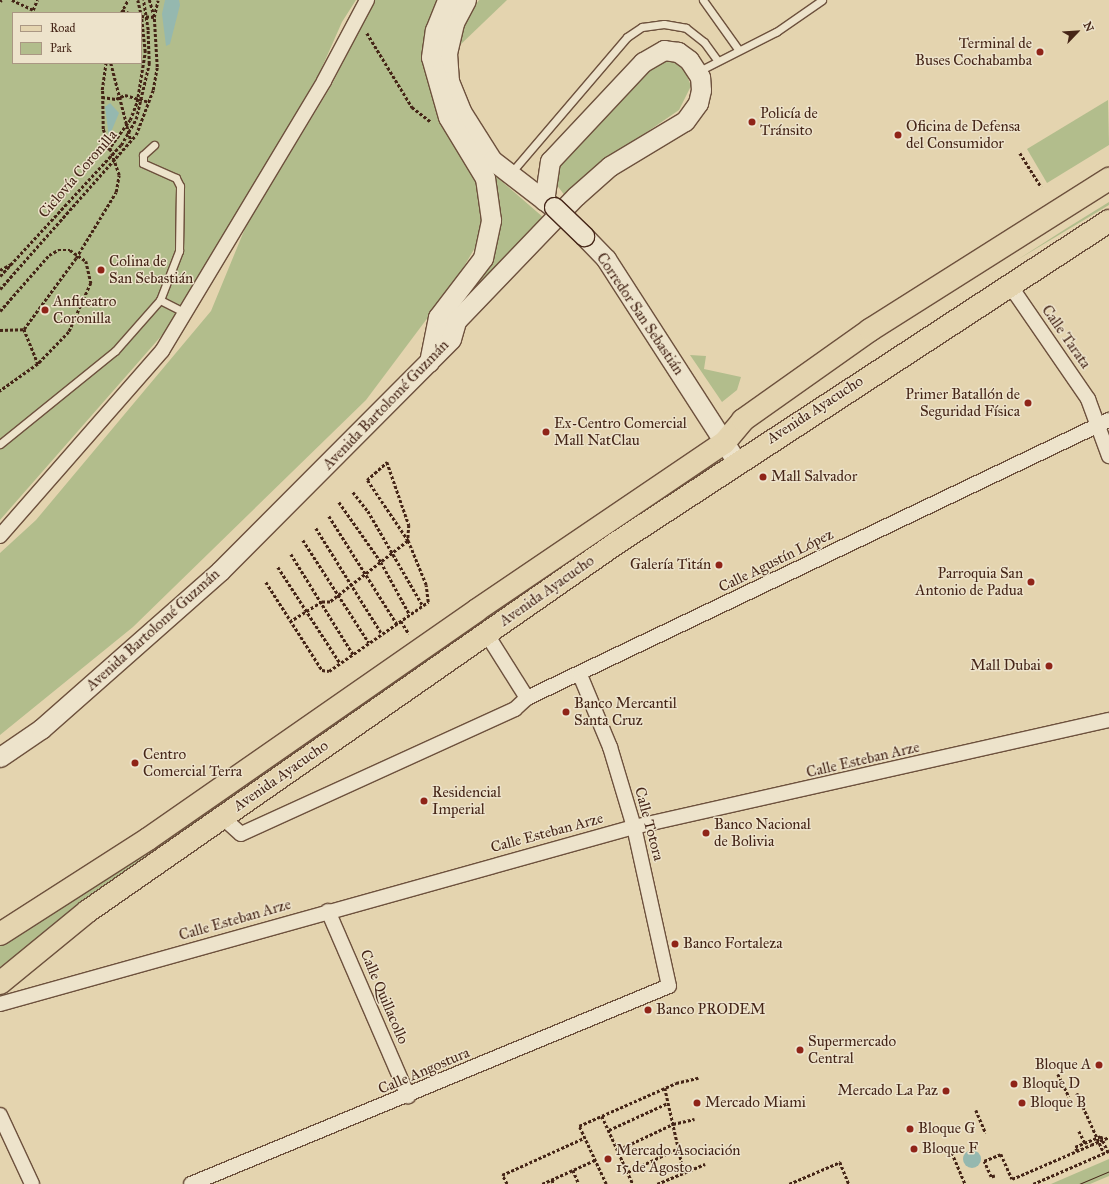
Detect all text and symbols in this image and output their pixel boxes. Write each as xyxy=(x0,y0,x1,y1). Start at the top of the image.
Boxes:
legend xyxy=(12,12,142,64)
north arrow xyxy=(1057,12,1097,52)
text: N xyxy=(1080,20,1096,34)
text: Road xyxy=(50,21,76,35)
place label: Terminal de Buses Cochabamba xyxy=(915,34,1032,69)
text: Park xyxy=(50,41,72,55)
marker: Terminal de Buses Cochabamba xyxy=(1035,47,1045,57)
place label: Policía de Tránsito xyxy=(760,104,818,139)
marker: Policía de Tránsito xyxy=(747,117,757,127)
place label: Oficina de Defensa del Consumidor xyxy=(906,117,1020,152)
street label: Ciclovía Coronilla xyxy=(35,126,121,222)
marker: Oficina de Defensa del Consumidor xyxy=(893,130,903,140)
street label: Corredor San Sebastián xyxy=(592,250,688,378)
place label: Colina de San Sebastián xyxy=(109,252,193,287)
marker: Colina de San Sebastián xyxy=(96,265,106,275)
place label: Anfiteatro Coronilla xyxy=(53,292,116,327)
street label: Calle Tarata xyxy=(1038,302,1094,372)
marker: Anfiteatro Coronilla xyxy=(40,305,50,315)
street label: Avenida Bartolomé Guzmán xyxy=(319,336,453,474)
street label: Avenida Ayacucho xyxy=(763,372,867,448)
place label: Primer Batallón de Seguridad Física xyxy=(905,385,1020,420)
marker: Primer Batallón de Seguridad Física xyxy=(1023,398,1033,408)
place label: Ex-Centro Comercial Mall NatClau xyxy=(554,414,687,449)
marker: Ex-Centro Comercial Mall NatClau xyxy=(541,427,551,437)
place label: Mall Salvador xyxy=(771,468,857,486)
marker: Mall Salvador xyxy=(758,472,768,482)
street label: Calle Agustín López xyxy=(716,526,836,596)
street label: Avenida Ayacucho xyxy=(496,552,598,630)
place label: Galería Titán xyxy=(630,556,711,574)
marker: Galería Titán xyxy=(714,560,724,570)
place label: Parroquia San Antonio de Padua xyxy=(915,564,1023,599)
street label: Avenida Bartolomé Guzmán xyxy=(83,565,223,695)
marker: Parroquia San Antonio de Padua xyxy=(1026,577,1036,587)
place label: Mall Dubai xyxy=(970,657,1041,675)
marker: Mall Dubai xyxy=(1044,661,1054,671)
place label: Banco Mercantil Santa Cruz xyxy=(574,694,677,729)
marker: Banco Mercantil Santa Cruz xyxy=(561,707,571,717)
street label: Avenida Ayacucho xyxy=(230,737,332,815)
street label: Calle Esteban Arze xyxy=(805,738,921,782)
place label: Centro Comercial Terra xyxy=(143,745,242,780)
marker: Centro Comercial Terra xyxy=(130,758,140,768)
place label: Residencial Imperial xyxy=(432,783,501,818)
street label: Calle Totora xyxy=(631,785,667,863)
marker: Residencial Imperial xyxy=(419,796,429,806)
street label: Calle Esteban Arze xyxy=(489,809,605,857)
place label: Banco Nacional de Bolivia xyxy=(714,815,811,850)
marker: Banco Nacional de Bolivia xyxy=(701,828,711,838)
street label: Calle Esteban Arze xyxy=(177,895,293,945)
place label: Banco Fortaleza xyxy=(683,935,782,953)
marker: Banco Fortaleza xyxy=(670,939,680,949)
street label: Calle Quillacollo xyxy=(356,947,412,1047)
place label: Banco PRODEM xyxy=(656,1001,766,1019)
marker: Banco PRODEM xyxy=(643,1005,653,1015)
place label: Supermercado Central xyxy=(808,1032,896,1067)
street label: Calle Angostura xyxy=(376,1044,472,1098)
marker: Supermercado Central xyxy=(795,1045,805,1055)
place label: Bloque A xyxy=(1035,1056,1091,1074)
marker: Bloque A xyxy=(1094,1060,1104,1070)
place label: Bloque D xyxy=(1022,1075,1080,1093)
marker: Bloque D xyxy=(1009,1079,1019,1089)
place label: Mercado La Paz xyxy=(838,1082,938,1100)
marker: Mercado La Paz xyxy=(941,1086,951,1096)
place label: Mercado Miami xyxy=(705,1094,806,1112)
place label: Bloque B xyxy=(1030,1094,1086,1112)
marker: Mercado Miami xyxy=(692,1098,702,1108)
marker: Bloque B xyxy=(1017,1098,1027,1108)
place label: Bloque G xyxy=(918,1120,975,1138)
marker: Bloque G xyxy=(905,1124,915,1134)
place label: Bloque F xyxy=(922,1140,978,1158)
place label: Mercado Asociación 15 de Agosto xyxy=(616,1141,740,1176)
marker: Bloque F xyxy=(909,1144,919,1154)
marker: Mercado Asociación 15 de Agosto xyxy=(603,1154,613,1164)

